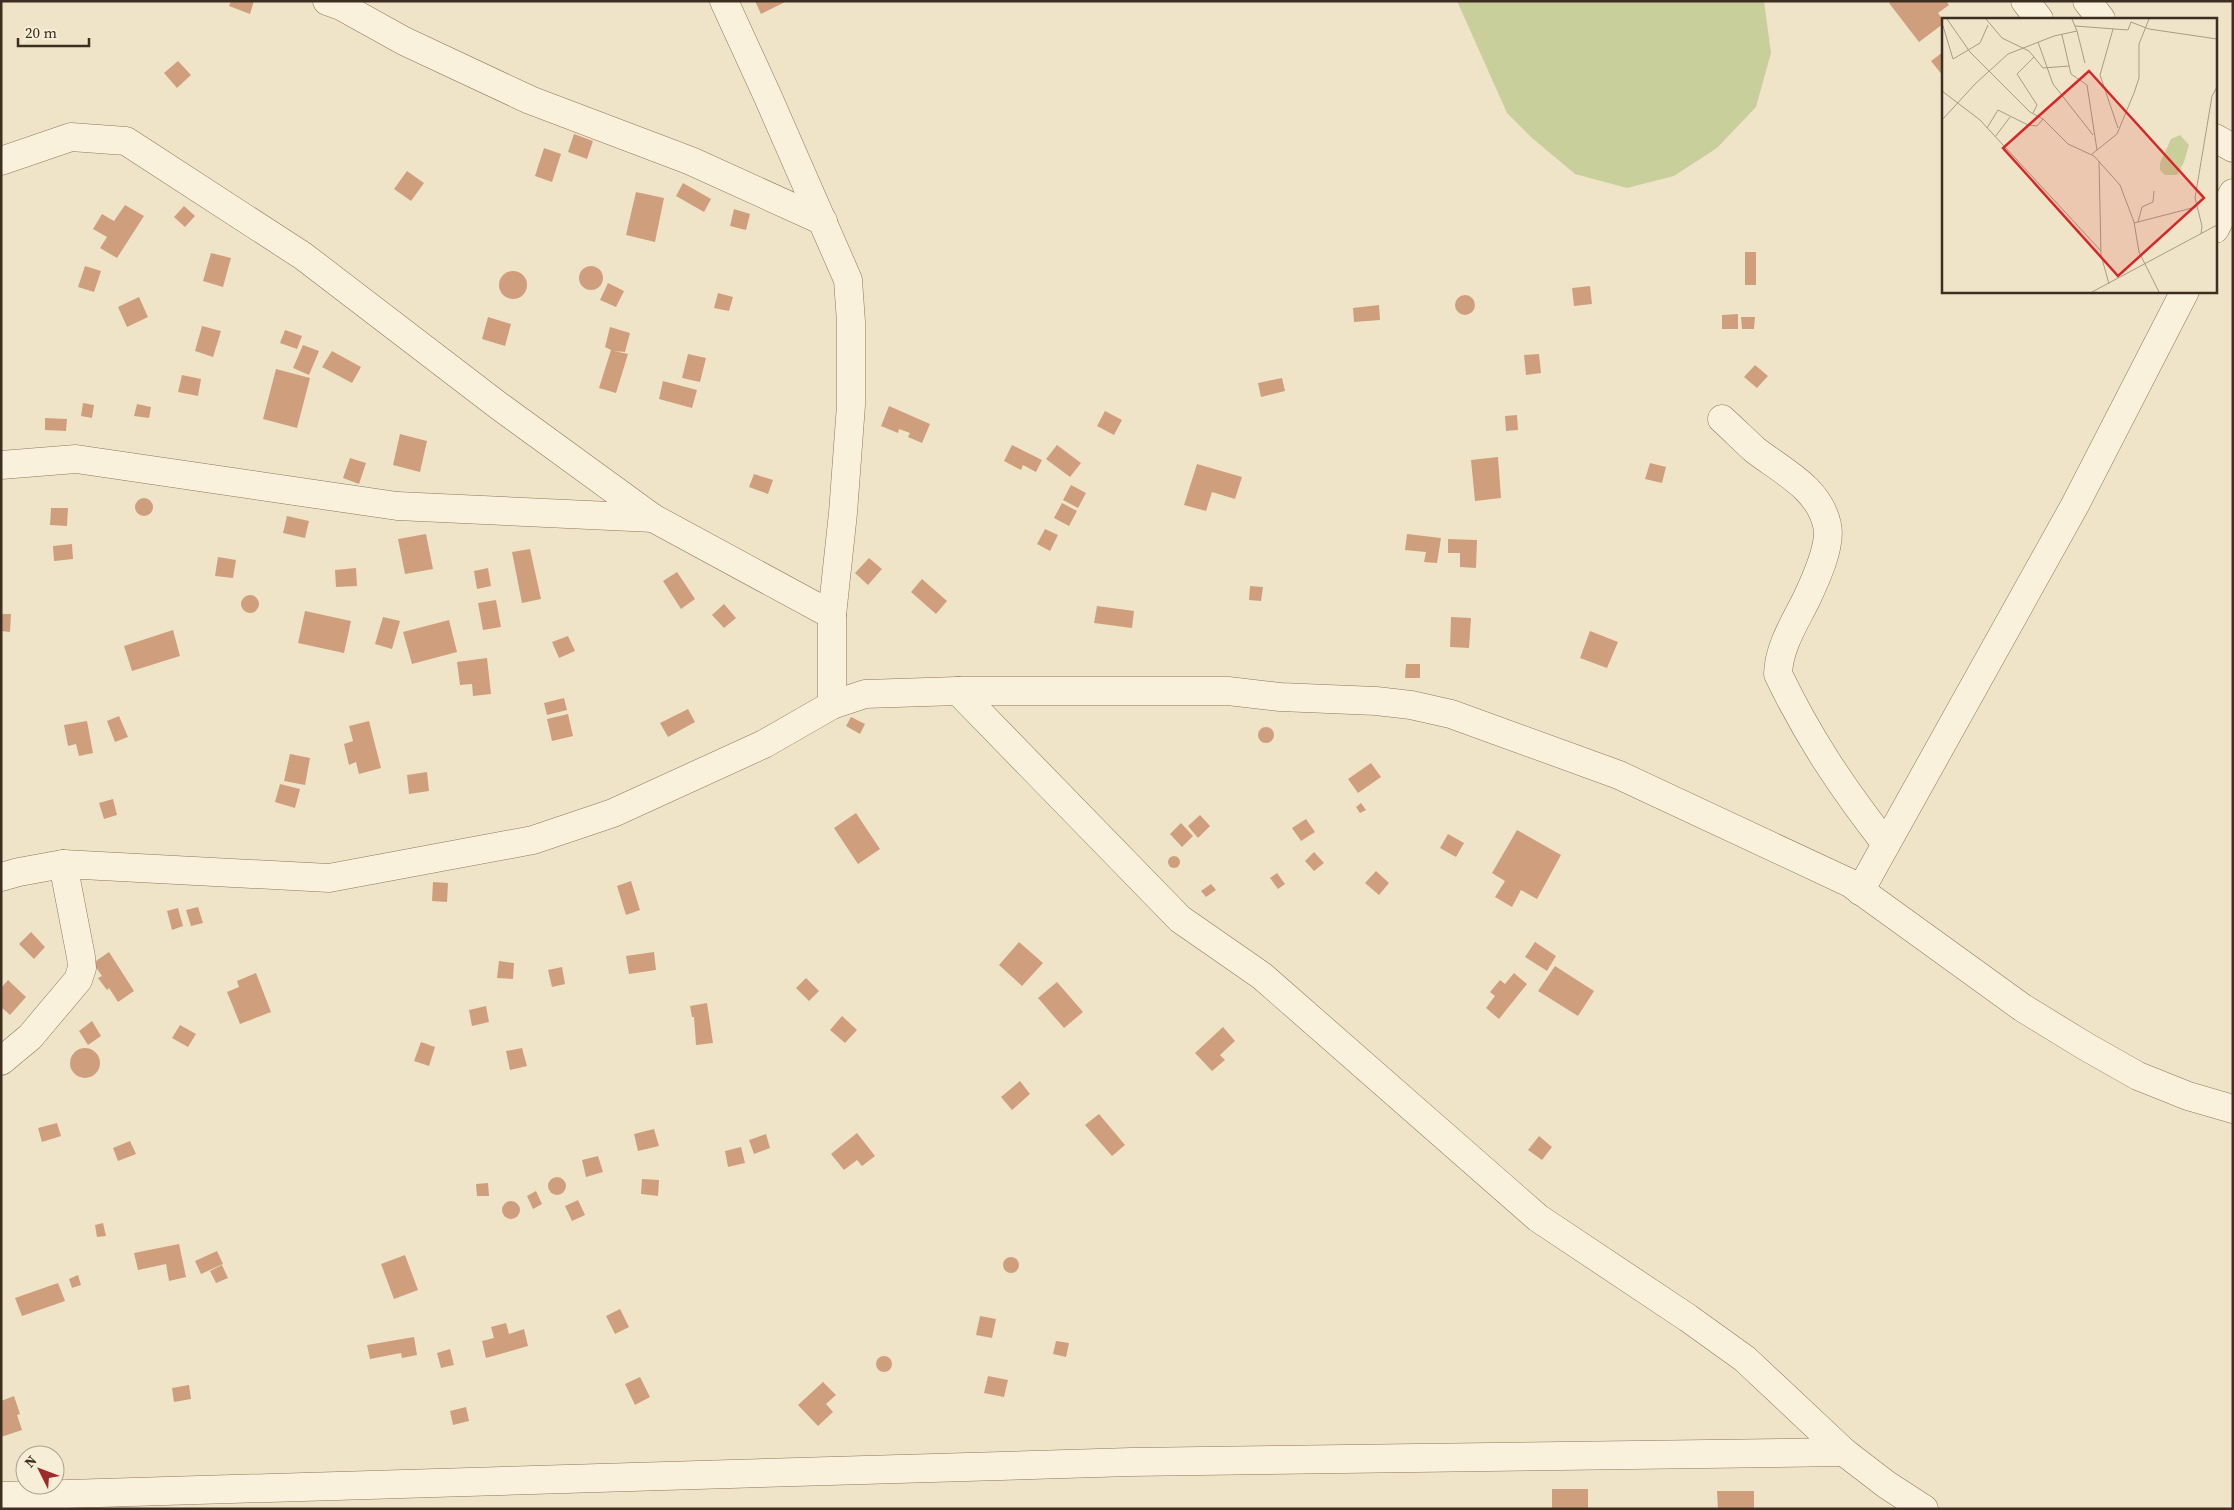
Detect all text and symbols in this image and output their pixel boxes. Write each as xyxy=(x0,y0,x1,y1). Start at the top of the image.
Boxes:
scale bar xyxy=(18,15,89,47)
inset map xyxy=(1942,18,2216,292)
text: 20 m xyxy=(25,22,57,43)
north arrow xyxy=(15,1445,65,1495)
text: N xyxy=(19,1451,41,1472)

